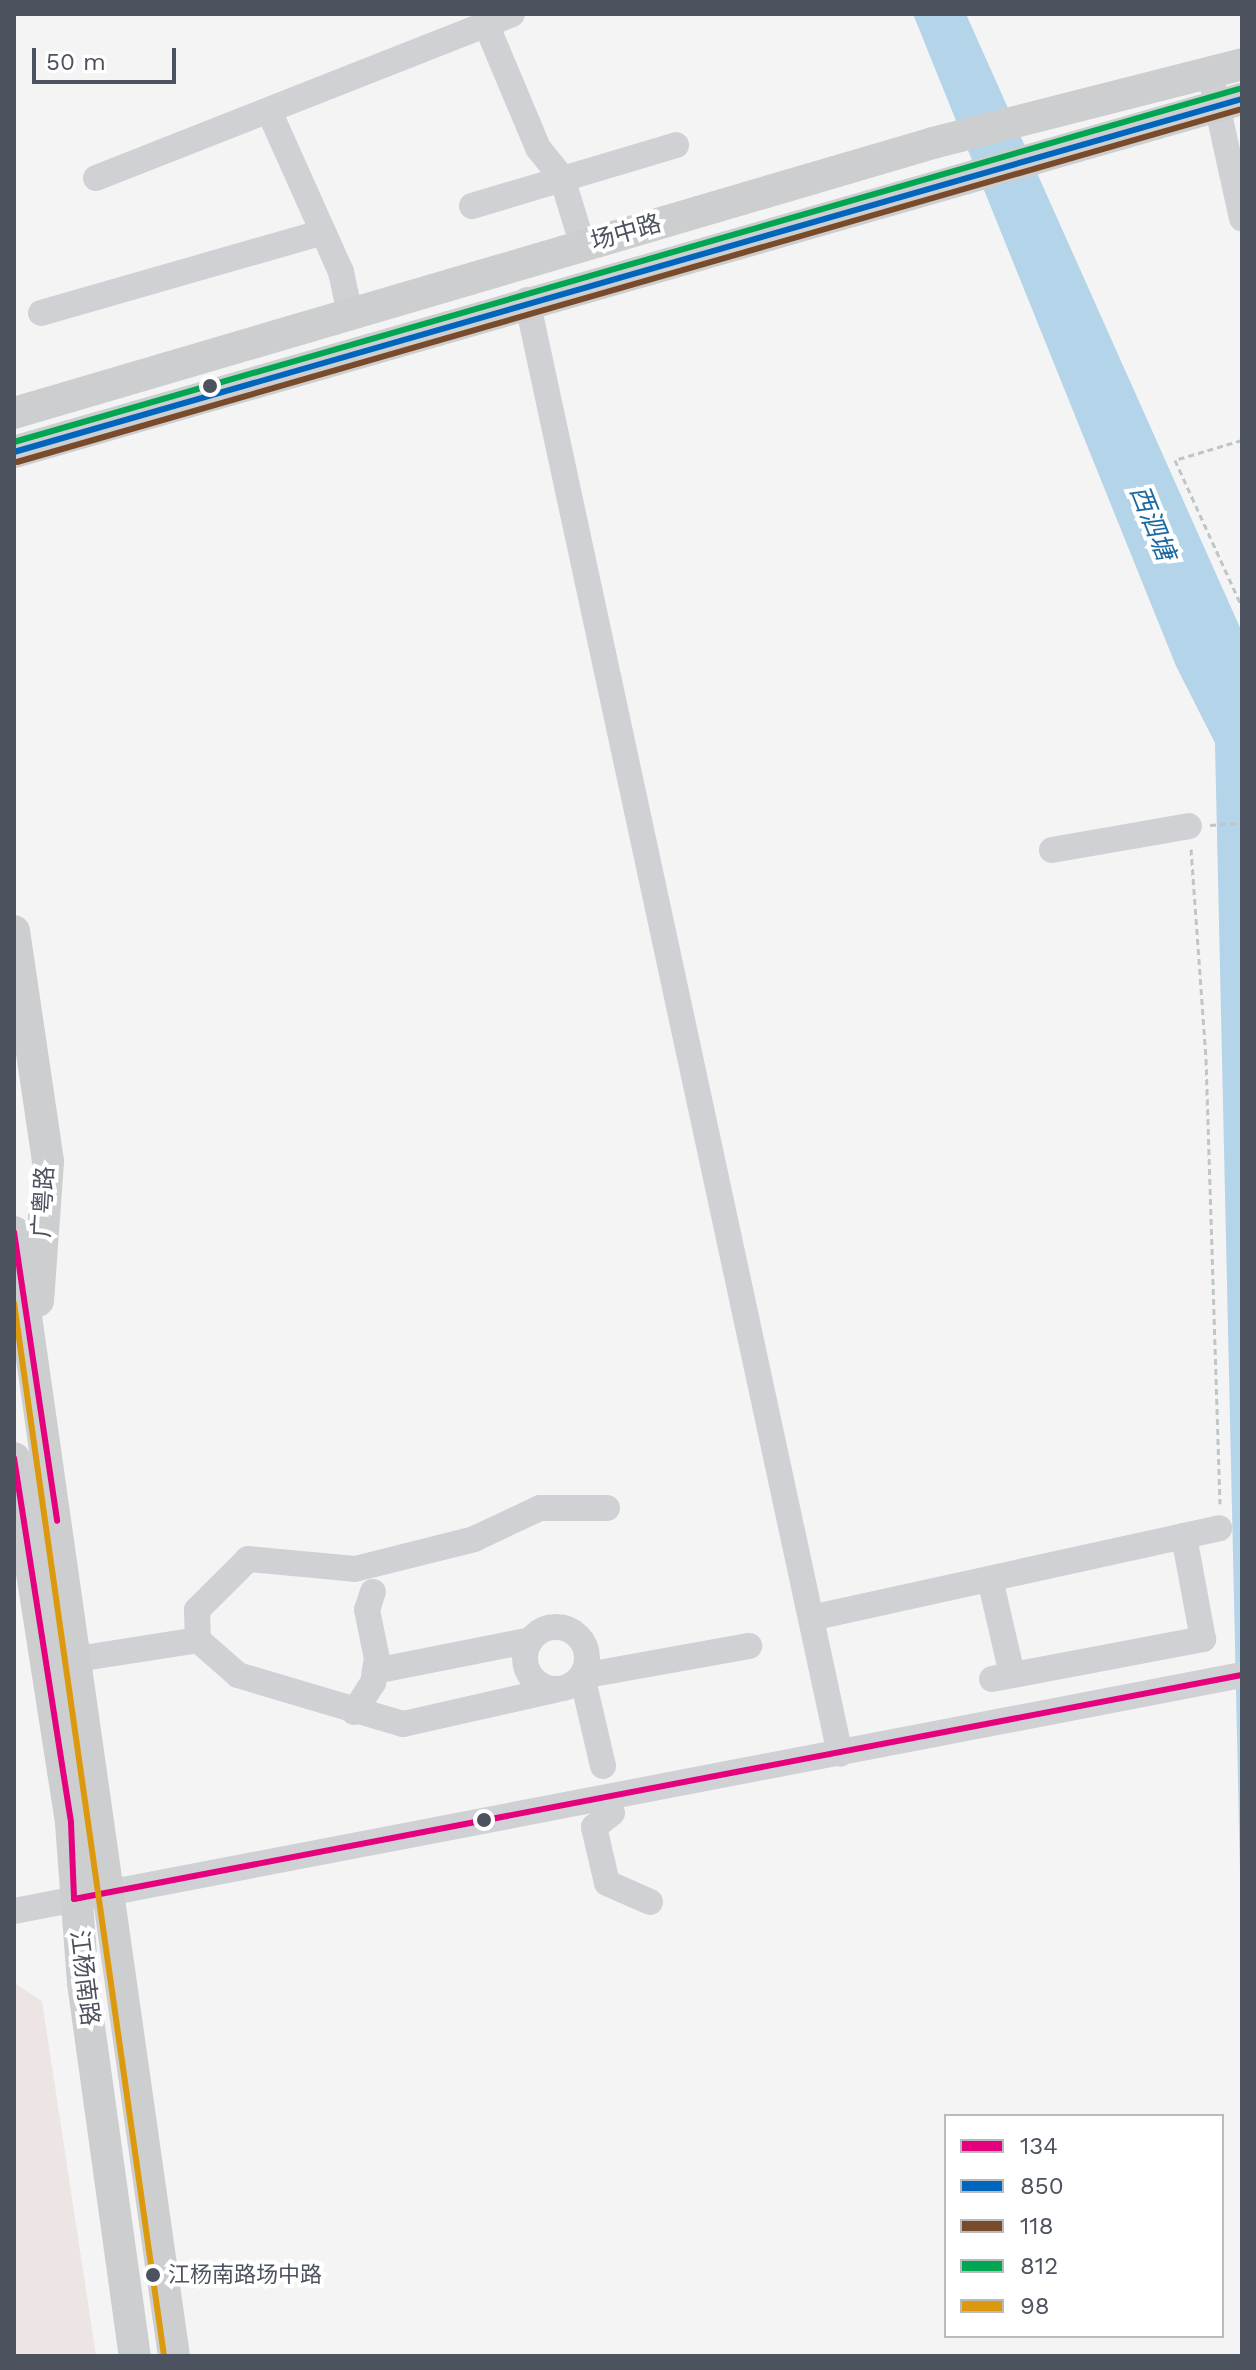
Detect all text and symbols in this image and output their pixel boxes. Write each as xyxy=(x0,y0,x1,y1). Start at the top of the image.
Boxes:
scale bar xyxy=(36,32,180,82)
text: 50 m xyxy=(46,48,106,76)
street label: 场中路 xyxy=(587,209,665,257)
unlabelled marker xyxy=(202,378,218,394)
water label: 西泗塘 xyxy=(1123,481,1181,565)
street label: 广粤路 xyxy=(28,1165,60,1239)
unlabelled marker xyxy=(476,1812,492,1828)
street label: 江杨南路 xyxy=(64,1929,104,2027)
legend xyxy=(944,2114,1224,2338)
text: 134 xyxy=(1020,2132,1058,2160)
text: 850 xyxy=(1020,2172,1064,2200)
text: 118 xyxy=(1020,2212,1054,2240)
text: 812 xyxy=(1020,2252,1058,2280)
place label: 江杨南路场中路 xyxy=(168,2262,322,2288)
marker: 江杨南路场中路 xyxy=(145,2267,161,2283)
text: 98 xyxy=(1020,2292,1050,2320)

